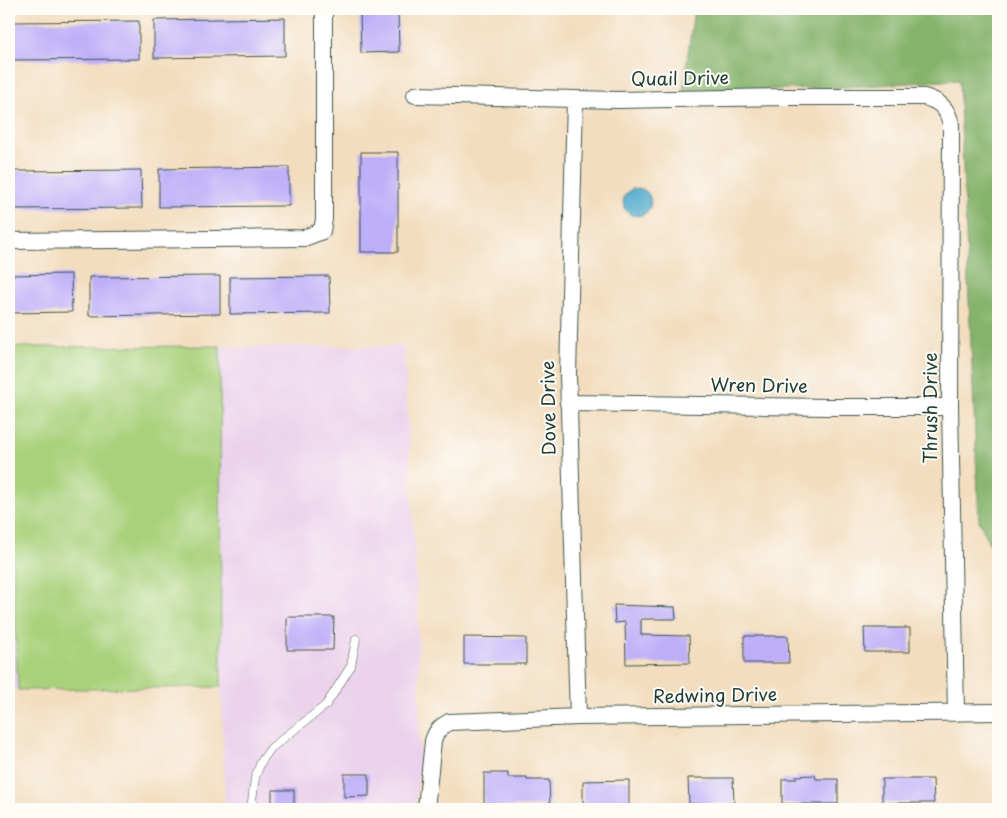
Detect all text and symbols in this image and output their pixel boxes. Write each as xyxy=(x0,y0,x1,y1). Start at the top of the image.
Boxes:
street label: Quail Drive xyxy=(631,63,729,92)
street label: Thrush Drive xyxy=(916,352,943,464)
street label: Dove Drive xyxy=(533,360,562,456)
street label: Wren Drive xyxy=(710,370,808,399)
street label: Redwing Drive xyxy=(653,680,777,709)

